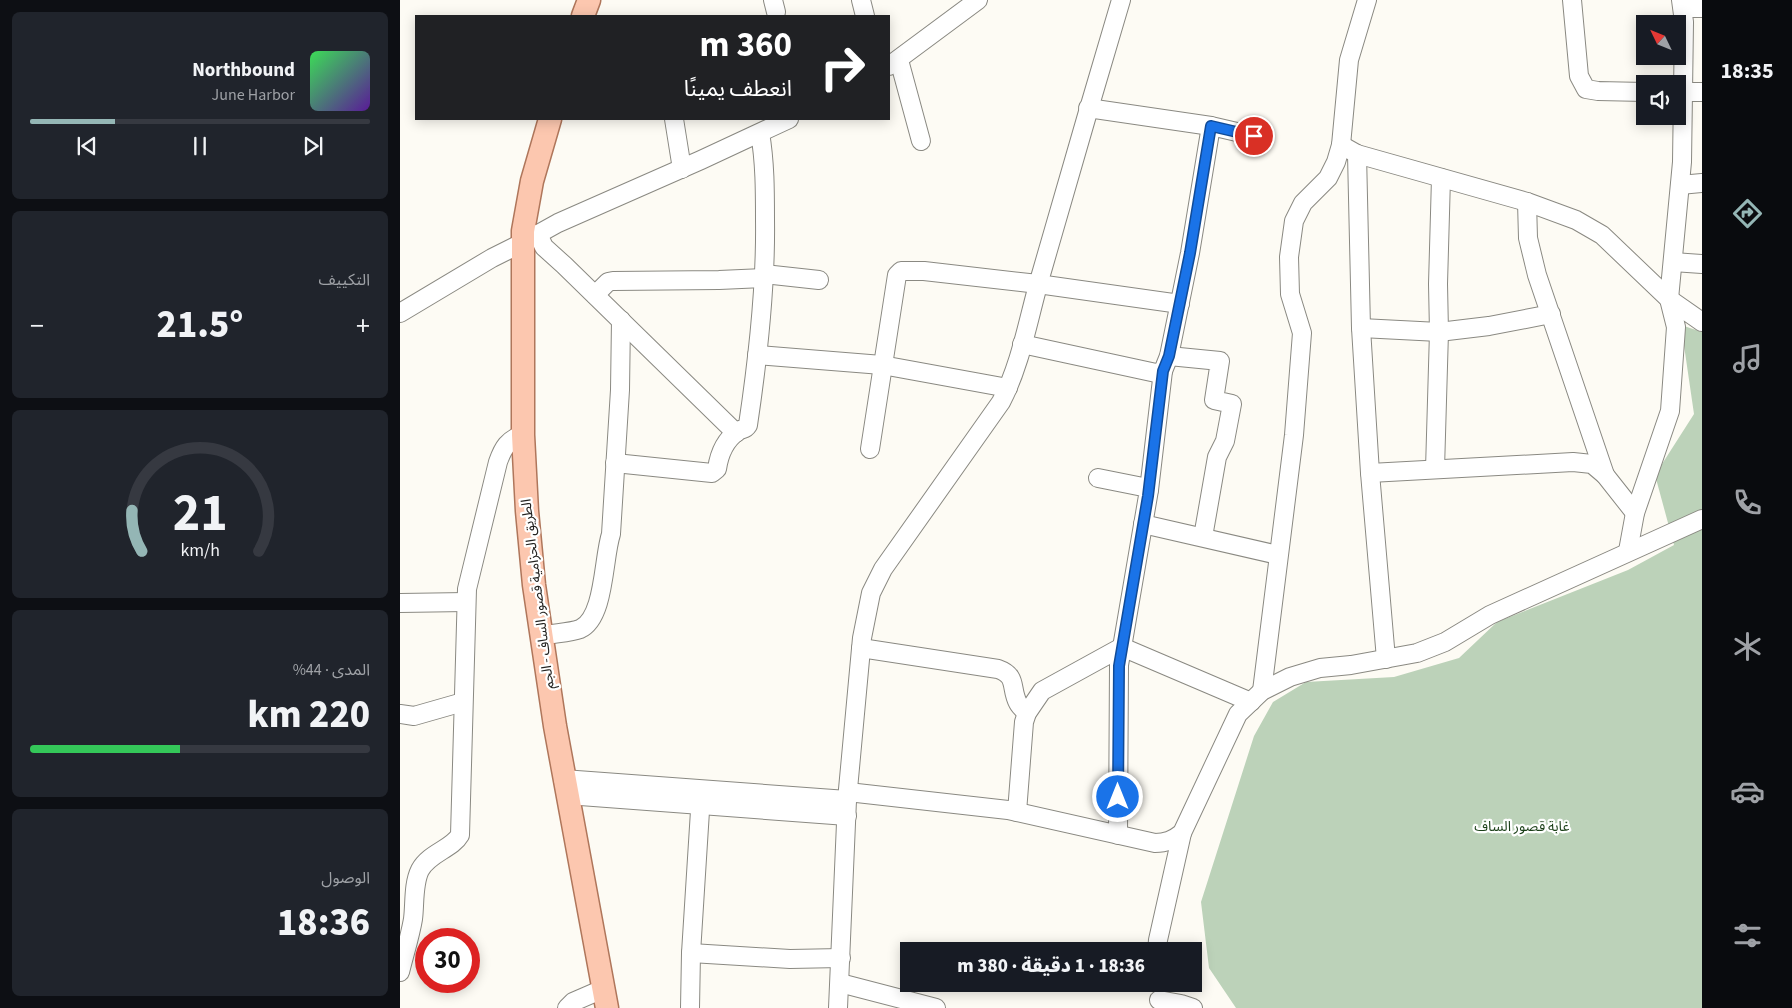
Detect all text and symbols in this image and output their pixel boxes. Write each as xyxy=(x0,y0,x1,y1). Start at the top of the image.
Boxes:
north arrow xyxy=(1636,15,1686,65)
map controls xyxy=(1636,15,1686,125)
text: 360 m xyxy=(700,20,792,70)
icon: right xyxy=(810,35,875,100)
text: 18:35 xyxy=(1720,55,1774,87)
text: Northbound xyxy=(192,57,295,84)
text: انعطف يمينًا xyxy=(684,73,792,105)
button: sound xyxy=(1636,75,1686,125)
text: June Harbor xyxy=(212,84,295,106)
pin xyxy=(1233,115,1275,157)
icon: arrive xyxy=(1240,122,1268,150)
icon: previous xyxy=(73,132,101,160)
icon: pause xyxy=(186,132,214,160)
icon: next xyxy=(299,132,327,160)
icon: directions xyxy=(1730,196,1765,231)
text: التكييف xyxy=(318,269,370,291)
text: 21.5° xyxy=(157,298,243,352)
text: − xyxy=(30,306,44,346)
text: + xyxy=(356,306,370,346)
icon: music xyxy=(1730,341,1765,376)
text: 21 xyxy=(173,477,227,551)
icon: phone xyxy=(1730,485,1765,520)
street label: الطريق الحزامية قصور الساف - الجم xyxy=(516,498,560,690)
text: km/h xyxy=(180,538,220,563)
icon: climate xyxy=(1730,629,1765,664)
text: المدى · 44% xyxy=(293,659,370,681)
text: 220 km xyxy=(248,688,370,742)
position arrow xyxy=(1091,770,1143,822)
icon: car xyxy=(1730,774,1765,809)
park label: غابة قصور الساف xyxy=(1474,817,1570,837)
text: الوصول xyxy=(321,867,370,889)
text: 18:36 xyxy=(277,896,370,950)
icon: filters xyxy=(1730,918,1765,953)
speed limit sign: 30 xyxy=(415,928,480,993)
text: 18:36 · 1 دقيقة · 380 m xyxy=(957,953,1145,980)

